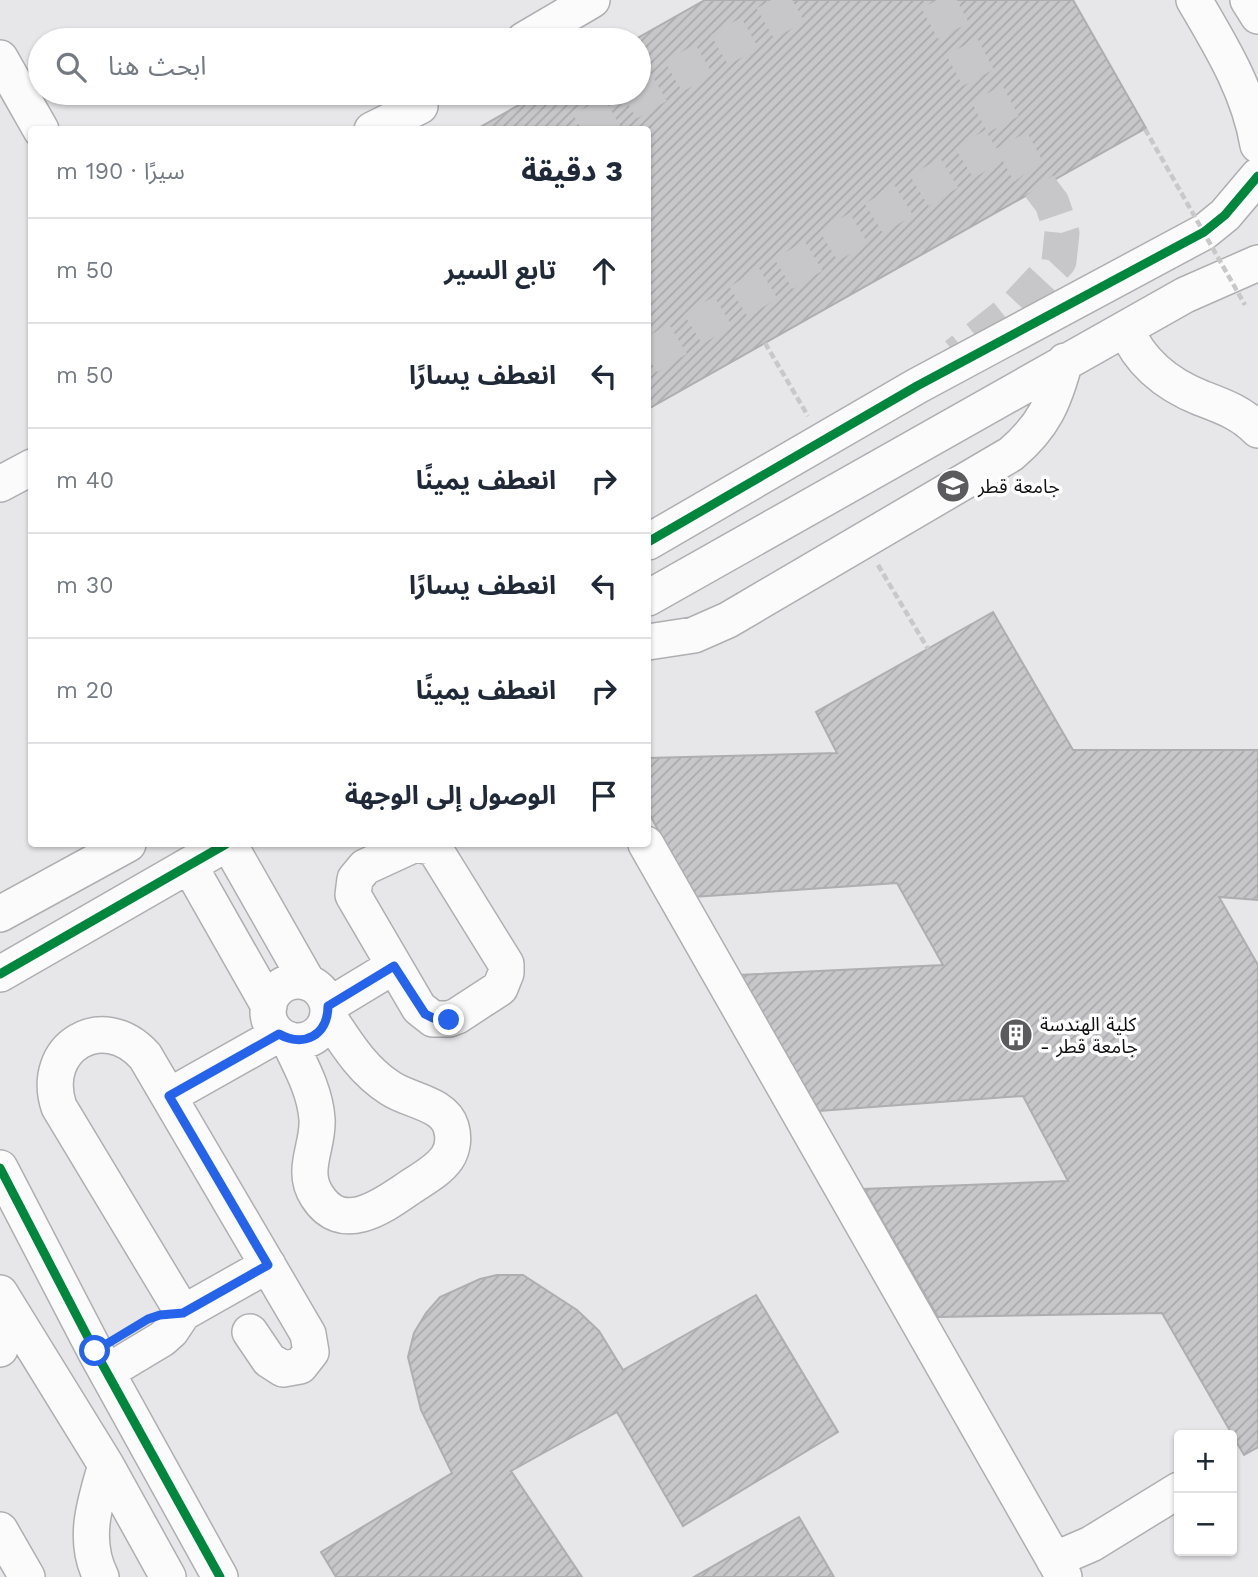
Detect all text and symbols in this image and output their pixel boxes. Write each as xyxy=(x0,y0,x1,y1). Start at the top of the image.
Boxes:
search box xyxy=(28,28,651,105)
icon: search xyxy=(52,48,90,86)
text: ابحث هنا xyxy=(108,51,206,81)
text: 3 دقيقة xyxy=(521,153,623,188)
text: سيرًا · 190 m xyxy=(56,158,185,185)
icon: ahead xyxy=(585,252,623,290)
text: تابع السير xyxy=(444,255,556,285)
text: 50 m xyxy=(56,257,113,284)
icon: left xyxy=(585,357,623,395)
text: انعطف يسارًا xyxy=(409,360,556,390)
text: 50 m xyxy=(56,362,113,389)
icon: right xyxy=(585,462,623,500)
text: انعطف يمينًا xyxy=(416,465,556,495)
text: 40 m xyxy=(56,467,114,494)
school or university icon: جامعة قطر xyxy=(934,467,972,505)
place label: جامعة قطر xyxy=(977,475,1060,498)
icon: left xyxy=(585,567,623,605)
text: انعطف يسارًا xyxy=(409,570,556,600)
text: 30 m xyxy=(56,572,113,599)
icon: right xyxy=(585,672,623,710)
text: انعطف يمينًا xyxy=(416,675,556,705)
text: 20 m xyxy=(56,677,113,704)
icon: arrive xyxy=(585,777,623,815)
text: الوصول إلى الوجهة xyxy=(345,780,556,810)
route end xyxy=(433,1004,464,1035)
place label: كلية الهندسة - جامعة قطر xyxy=(1040,1013,1138,1058)
building icon: كلية الهندسة - جامعة قطر xyxy=(997,1016,1035,1054)
route start xyxy=(79,1335,110,1366)
map controls xyxy=(1174,1430,1237,1556)
button: + xyxy=(1174,1430,1237,1493)
button: − xyxy=(1174,1493,1237,1556)

